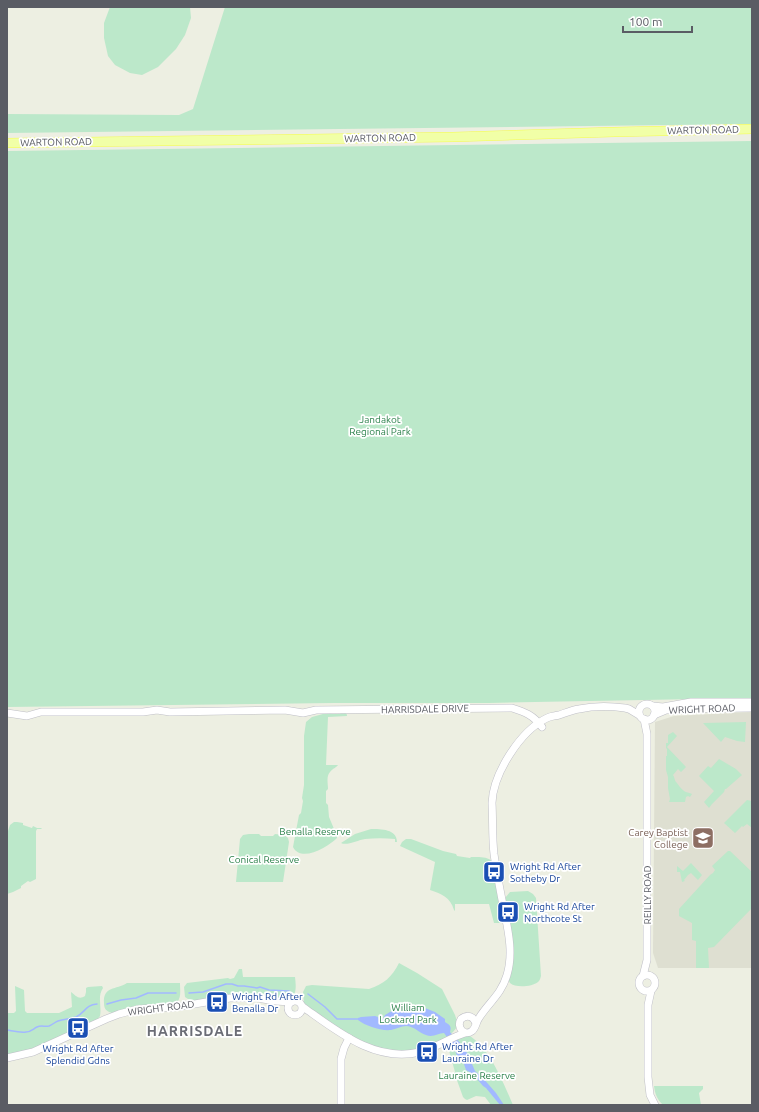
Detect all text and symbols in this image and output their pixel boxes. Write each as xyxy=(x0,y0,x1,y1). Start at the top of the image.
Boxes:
scale bar xyxy=(623,8,692,34)
text: 100 m xyxy=(629,15,662,28)
street label: WARTON ROAD xyxy=(667,124,739,136)
street label: WARTON ROAD xyxy=(344,132,416,144)
street label: WARTON ROAD xyxy=(20,136,92,148)
park label: Jandakot Regional Park xyxy=(349,414,411,437)
street label: WRIGHT ROAD xyxy=(668,702,736,716)
street label: HARRISDALE DRIVE xyxy=(381,703,469,715)
school or university icon: Carey Baptist College xyxy=(690,825,716,851)
park label: Benalla Reserve xyxy=(279,826,351,837)
place label: Carey Baptist College xyxy=(628,827,688,850)
park label: Conical Reserve xyxy=(229,854,299,865)
bus stop icon: Wright Rd After Sotheby Dr xyxy=(481,859,507,885)
place label: Wright Rd After Sotheby Dr xyxy=(510,861,581,884)
street label: REILLY ROAD xyxy=(642,865,653,925)
bus stop icon: Wright Rd After Northcote St xyxy=(495,899,521,925)
place label: Wright Rd After Northcote St xyxy=(524,901,595,924)
bus stop icon: Wright Rd After Benalla Dr xyxy=(204,989,230,1015)
place label: Wright Rd After Benalla Dr xyxy=(232,991,303,1014)
street label: WRIGHT ROAD xyxy=(127,998,195,1018)
park label: William Lockard Park xyxy=(379,1002,437,1025)
bus stop icon: Wright Rd After Splendid Gdns xyxy=(65,1015,91,1041)
district label: HARRISDALE xyxy=(147,1023,243,1039)
bus stop icon: Wright Rd After Lauraine Dr xyxy=(414,1039,440,1065)
place label: Wright Rd After Lauraine Dr xyxy=(442,1041,513,1064)
place label: Wright Rd After Splendid Gdns xyxy=(43,1043,114,1066)
park label: Lauraine Reserve xyxy=(439,1070,515,1081)

